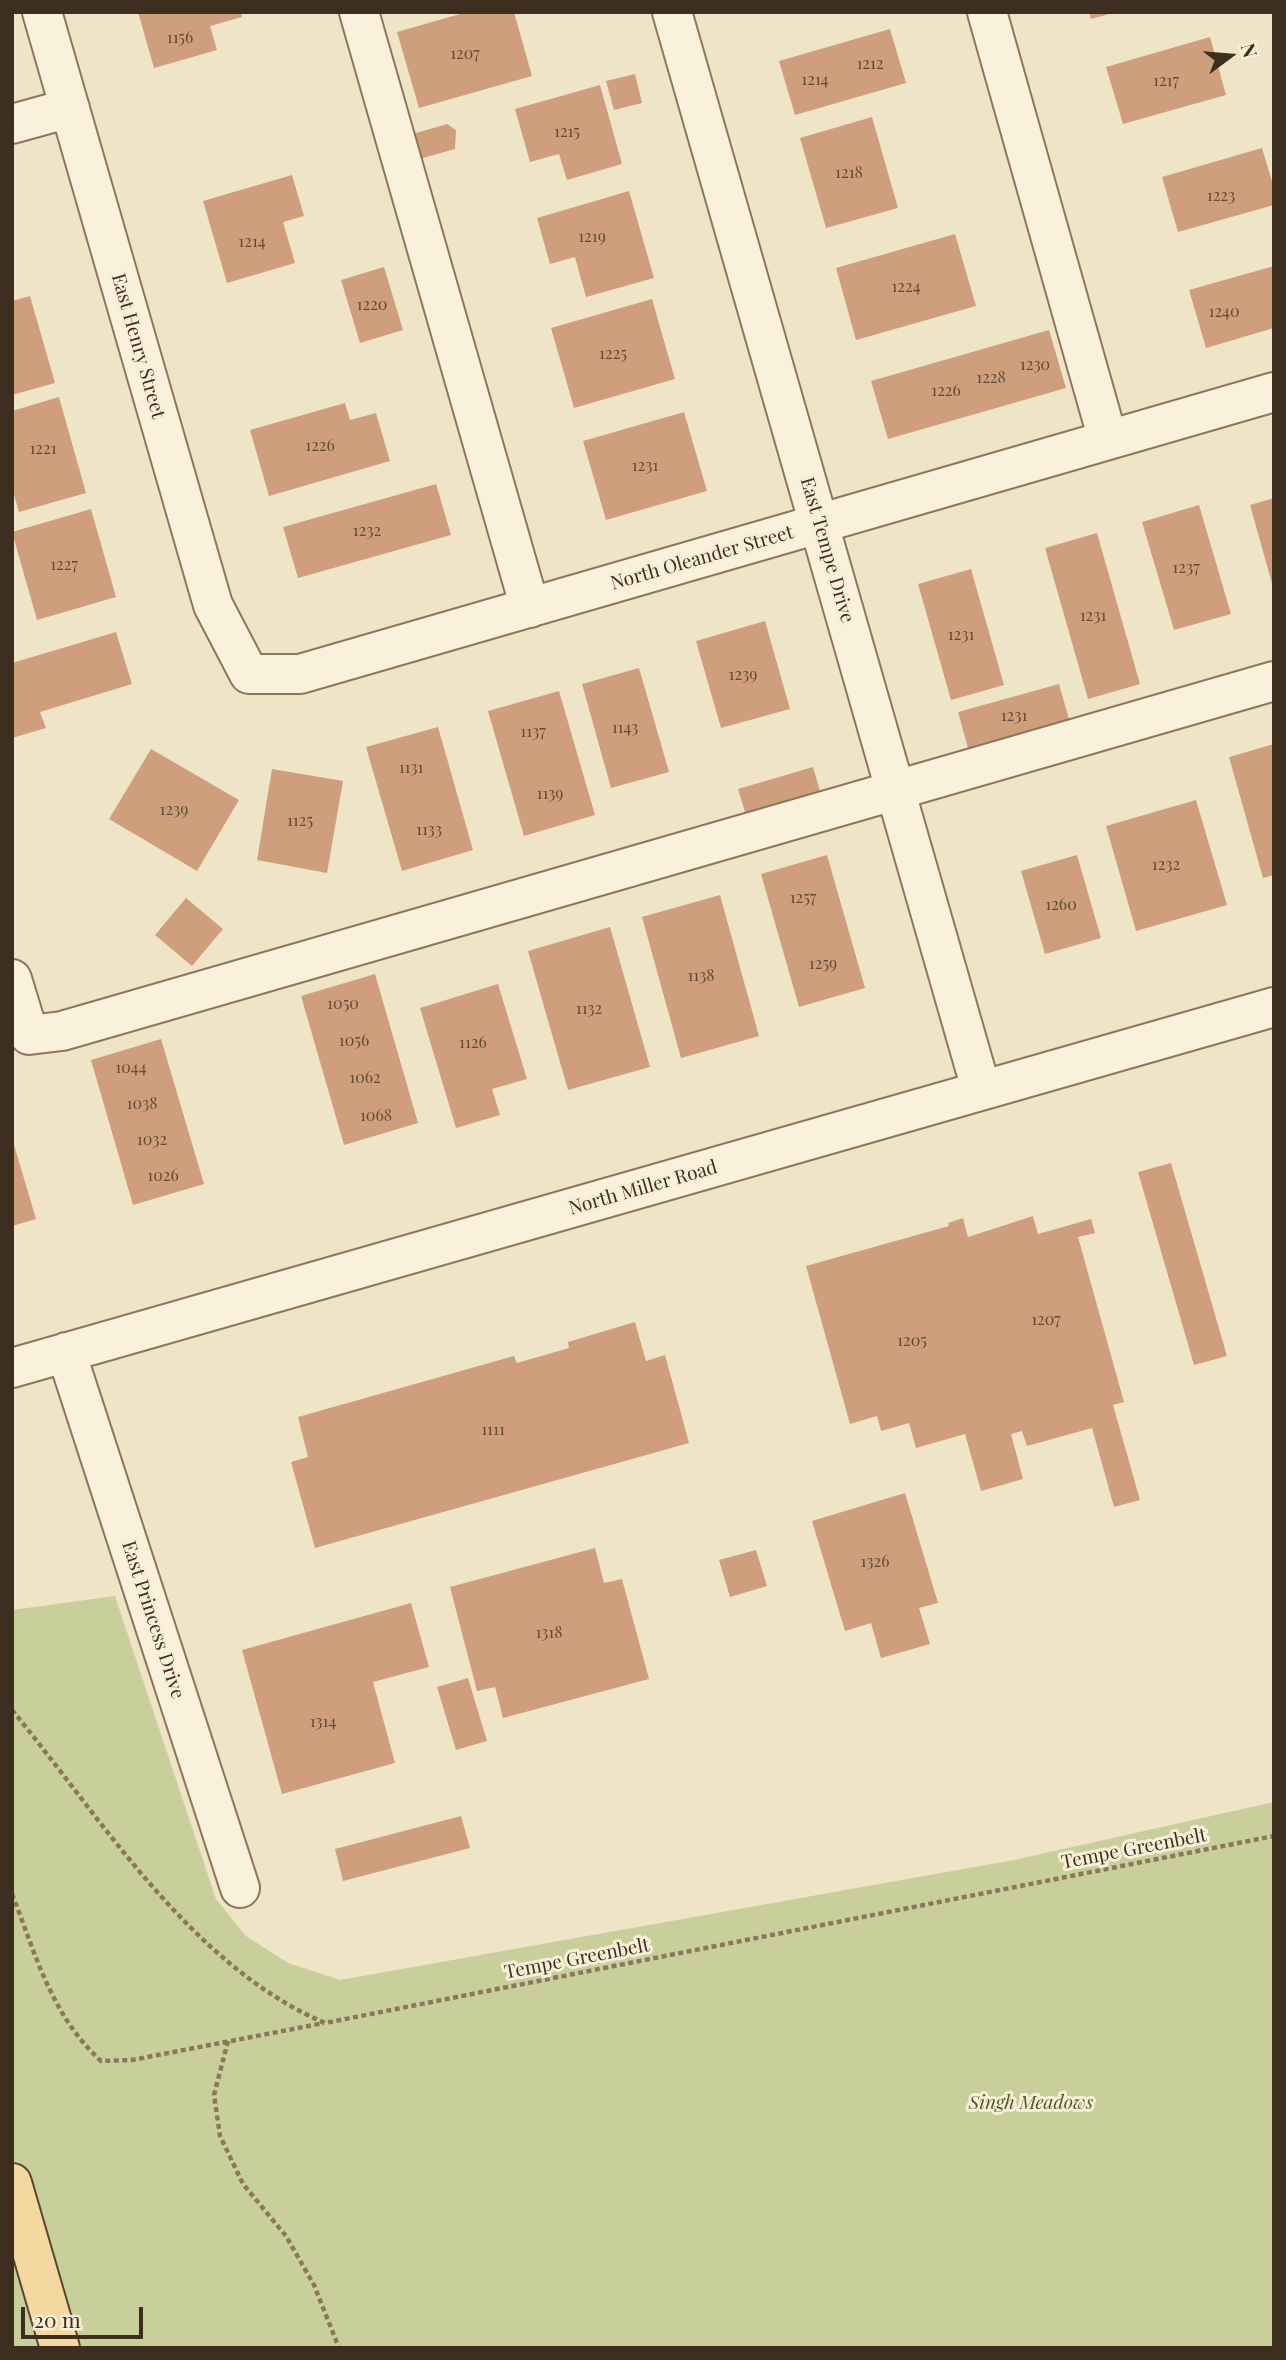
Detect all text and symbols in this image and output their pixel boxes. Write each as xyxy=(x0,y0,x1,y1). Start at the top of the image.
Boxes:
north arrow xyxy=(1195,21,1265,91)
house number: 1156 xyxy=(167,28,193,48)
text: N xyxy=(1236,40,1265,60)
house number: 1207 xyxy=(450,44,480,64)
house number: 1212 xyxy=(856,54,884,74)
house number: 1214 xyxy=(801,70,829,90)
house number: 1217 xyxy=(1153,71,1179,91)
house number: 1215 xyxy=(554,122,580,142)
house number: 1218 xyxy=(835,163,863,183)
house number: 1223 xyxy=(1207,186,1235,206)
house number: 1219 xyxy=(578,227,606,247)
house number: 1214 xyxy=(238,232,266,252)
street label: East Henry Street xyxy=(106,271,170,421)
house number: 1224 xyxy=(891,277,921,297)
house number: 1220 xyxy=(357,295,387,315)
house number: 1240 xyxy=(1208,302,1240,322)
house number: 1225 xyxy=(599,344,627,364)
house number: 1230 xyxy=(1020,355,1050,375)
house number: 1228 xyxy=(976,368,1006,388)
house number: 1226 xyxy=(931,381,961,401)
house number: 1226 xyxy=(305,436,335,456)
house number: 1221 xyxy=(29,439,57,459)
house number: 1231 xyxy=(632,456,658,476)
street label: East Tempe Drive xyxy=(795,475,859,625)
house number: 1232 xyxy=(353,521,381,541)
street label: North Oleander Street xyxy=(608,521,796,595)
house number: 1227 xyxy=(50,555,78,575)
house number: 1237 xyxy=(1172,558,1200,578)
house number: 1231 xyxy=(1080,606,1106,626)
house number: 1231 xyxy=(948,625,974,645)
house number: 1239 xyxy=(729,665,757,685)
house number: 1231 xyxy=(1001,706,1027,726)
house number: 1143 xyxy=(612,718,638,738)
house number: 1137 xyxy=(520,722,546,742)
house number: 1131 xyxy=(399,758,423,778)
house number: 1139 xyxy=(537,784,563,804)
house number: 1239 xyxy=(160,800,188,820)
house number: 1125 xyxy=(287,811,313,831)
house number: 1133 xyxy=(416,820,442,840)
house number: 1232 xyxy=(1152,855,1180,875)
house number: 1257 xyxy=(790,888,816,908)
house number: 1260 xyxy=(1045,895,1077,915)
house number: 1259 xyxy=(809,954,837,974)
house number: 1138 xyxy=(687,966,715,986)
house number: 1050 xyxy=(327,994,359,1014)
house number: 1132 xyxy=(576,999,602,1019)
house number: 1056 xyxy=(339,1031,369,1051)
house number: 1126 xyxy=(459,1033,487,1053)
house number: 1044 xyxy=(115,1058,147,1078)
house number: 1062 xyxy=(349,1068,381,1088)
house number: 1038 xyxy=(126,1094,158,1114)
house number: 1068 xyxy=(360,1106,392,1126)
house number: 1032 xyxy=(137,1130,167,1150)
street label: North Miller Road xyxy=(566,1156,720,1220)
house number: 1026 xyxy=(147,1166,179,1186)
house number: 1207 xyxy=(1031,1310,1061,1330)
house number: 1205 xyxy=(897,1331,927,1351)
house number: 1111 xyxy=(481,1420,505,1440)
street label: East Princess Drive xyxy=(117,1538,189,1702)
house number: 1326 xyxy=(861,1552,889,1572)
house number: 1318 xyxy=(535,1623,563,1643)
house number: 1314 xyxy=(310,1712,336,1732)
street label: Tempe Greenbelt xyxy=(1060,1824,1208,1874)
street label: Tempe Greenbelt xyxy=(503,1934,651,1984)
park label: Singh Meadows xyxy=(969,2092,1093,2114)
scale bar xyxy=(24,2294,147,2338)
text: 20 m xyxy=(34,2305,81,2333)

